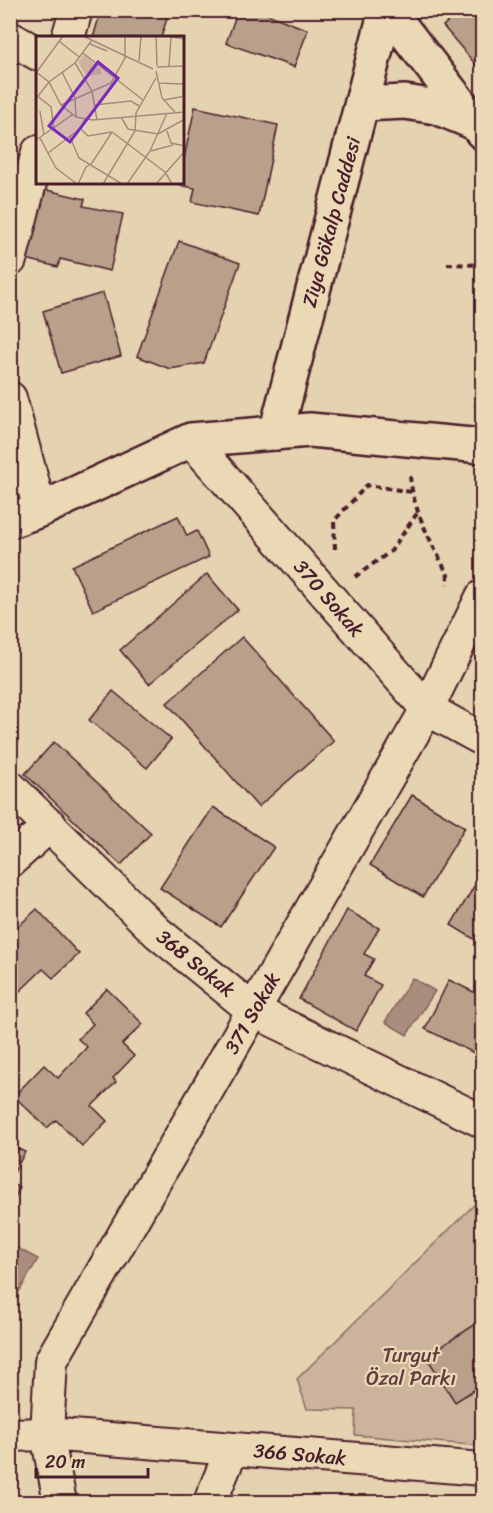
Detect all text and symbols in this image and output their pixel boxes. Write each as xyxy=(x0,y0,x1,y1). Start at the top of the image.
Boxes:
inset map xyxy=(36,36,184,184)
street label: Ziya Gökalp Caddesi xyxy=(292,132,371,311)
street label: 370 Sokak xyxy=(284,551,373,646)
street label: 368 Sokak xyxy=(148,920,243,1007)
street label: 371 Sokak xyxy=(215,965,290,1061)
park label: Turgut Özal Parkı xyxy=(366,1338,456,1396)
street label: 366 Sokak xyxy=(252,1433,348,1476)
scale bar xyxy=(36,1441,148,1479)
text: 20 m xyxy=(45,1446,85,1478)

